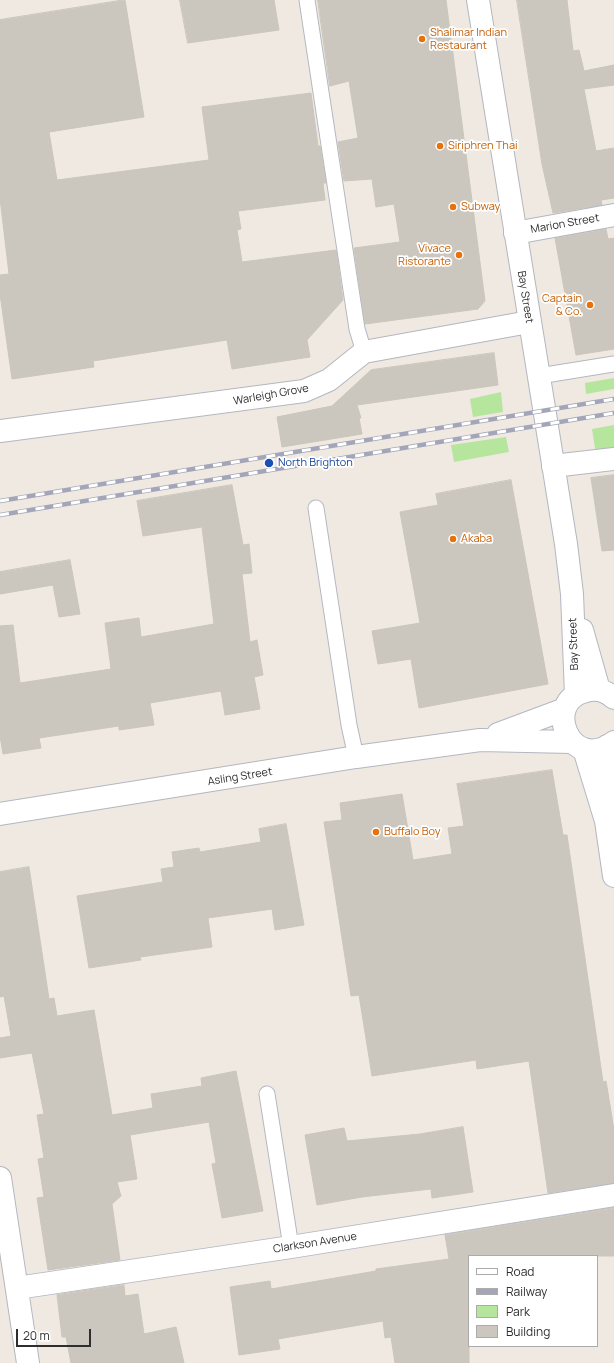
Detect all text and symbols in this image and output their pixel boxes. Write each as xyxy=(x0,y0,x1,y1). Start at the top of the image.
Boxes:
place label: Shalimar Indian Restaurant xyxy=(430,26,507,52)
marker: Shalimar Indian Restaurant xyxy=(417,34,427,44)
place label: Siriphren Thai xyxy=(448,139,518,153)
marker: Siriphren Thai xyxy=(435,141,445,151)
place label: Subway xyxy=(461,200,500,214)
marker: Subway xyxy=(448,202,458,212)
street label: Marion Street xyxy=(530,211,600,237)
place label: Vivace Ristorante xyxy=(398,242,451,268)
marker: Vivace Ristorante xyxy=(454,250,464,260)
street label: Bay Street xyxy=(514,270,536,324)
place label: Captain & Co. xyxy=(542,292,582,318)
marker: Captain & Co. xyxy=(585,300,595,310)
street label: Warleigh Grove xyxy=(232,382,310,408)
place label: North Brighton xyxy=(278,456,353,470)
marker: North Brighton xyxy=(263,457,275,469)
place label: Akaba xyxy=(461,532,492,546)
marker: Akaba xyxy=(448,534,458,544)
street label: Bay Street xyxy=(566,617,582,671)
street label: Asling Street xyxy=(207,765,273,789)
place label: Buffalo Boy xyxy=(384,825,441,839)
marker: Buffalo Boy xyxy=(371,827,381,837)
street label: Clarkson Avenue xyxy=(272,1230,358,1256)
legend xyxy=(468,1255,598,1347)
text: Road xyxy=(506,1263,534,1280)
text: Railway xyxy=(506,1283,547,1300)
text: Park xyxy=(506,1303,530,1320)
scale bar xyxy=(18,1321,93,1347)
text: Building xyxy=(506,1323,550,1340)
text: 20 m xyxy=(23,1327,50,1344)

